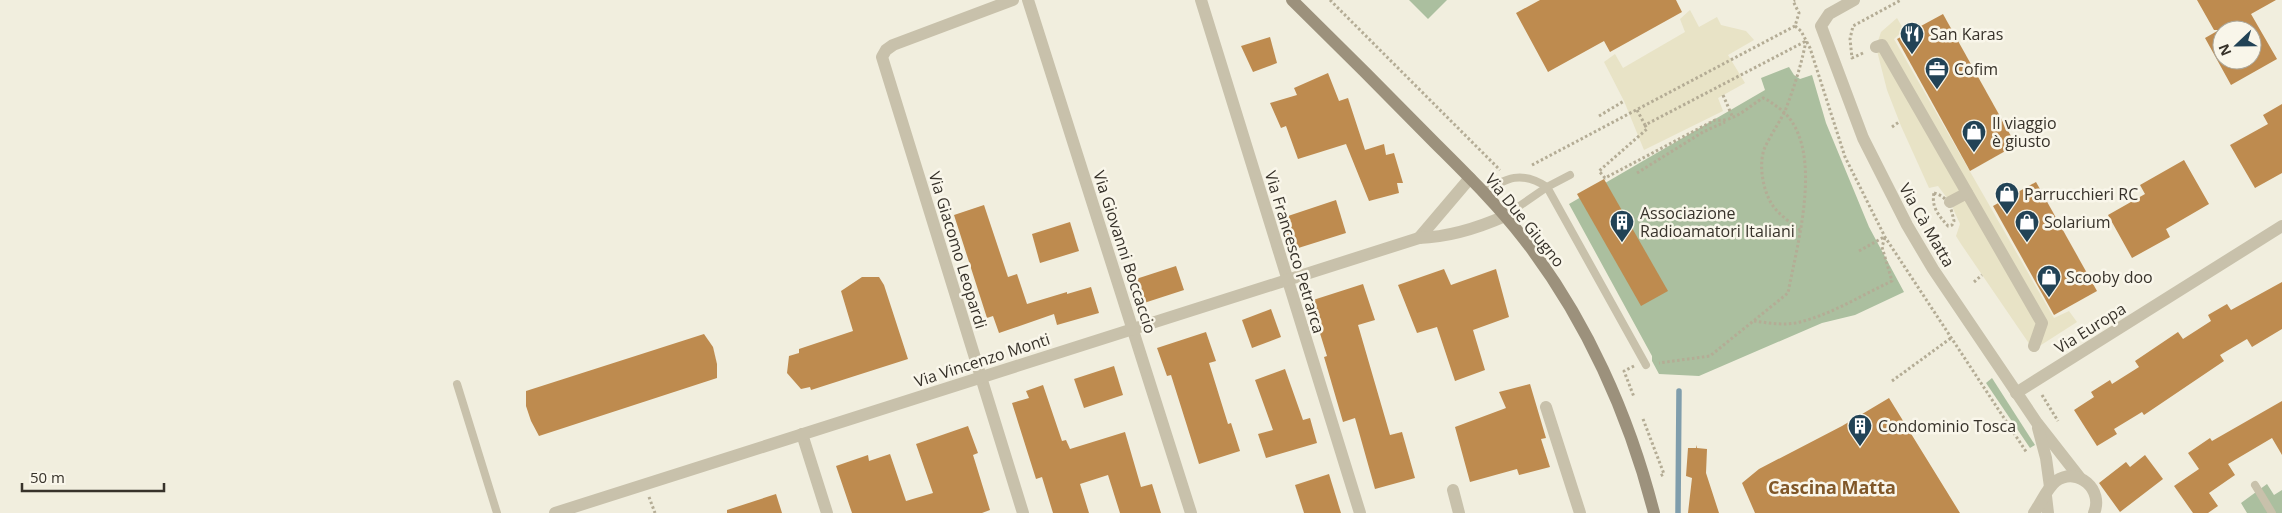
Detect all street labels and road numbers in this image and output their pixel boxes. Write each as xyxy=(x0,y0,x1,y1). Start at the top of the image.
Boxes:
street label: Via Giovanni Boccaccio xyxy=(1088,168,1162,336)
street label: Via Francesco Petrarca xyxy=(1260,168,1330,336)
street label: Via Due Giugno xyxy=(1480,168,1570,272)
street label: Via Giacomo Leopardi xyxy=(924,169,992,331)
street label: Via Cà Matta xyxy=(1894,179,1960,271)
street label: Via Europa xyxy=(2050,297,2130,359)
street label: Via Vincenzo Monti xyxy=(911,328,1053,392)

